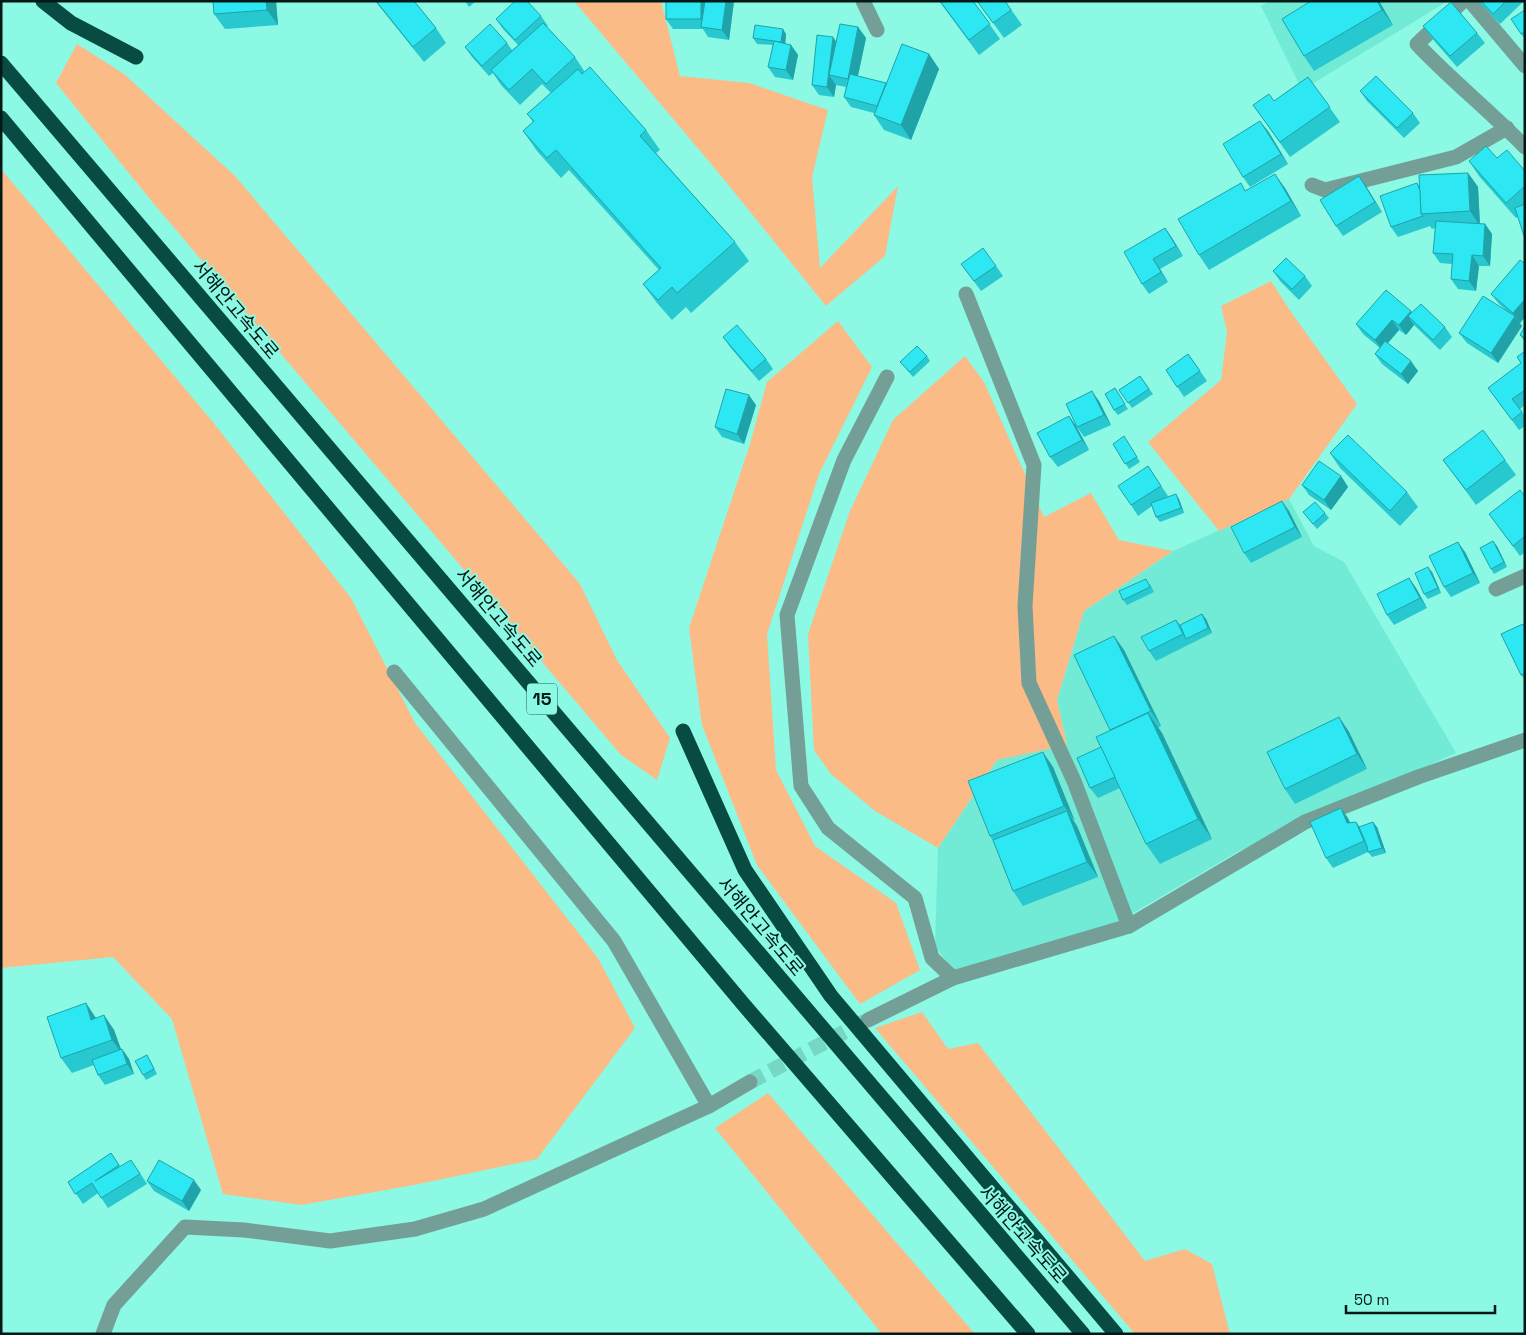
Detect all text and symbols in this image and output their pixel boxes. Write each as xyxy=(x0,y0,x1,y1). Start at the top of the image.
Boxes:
street label: 서해안고속도로 xyxy=(187,254,285,364)
street label: 서해안고속도로 xyxy=(450,562,548,672)
road number: 15 xyxy=(527,684,557,714)
street label: 서해안고속도로 xyxy=(712,871,810,981)
street label: 서해안고속도로 xyxy=(973,1180,1072,1289)
scale bar xyxy=(1346,1282,1495,1314)
text: 50 m xyxy=(1354,1290,1389,1309)

